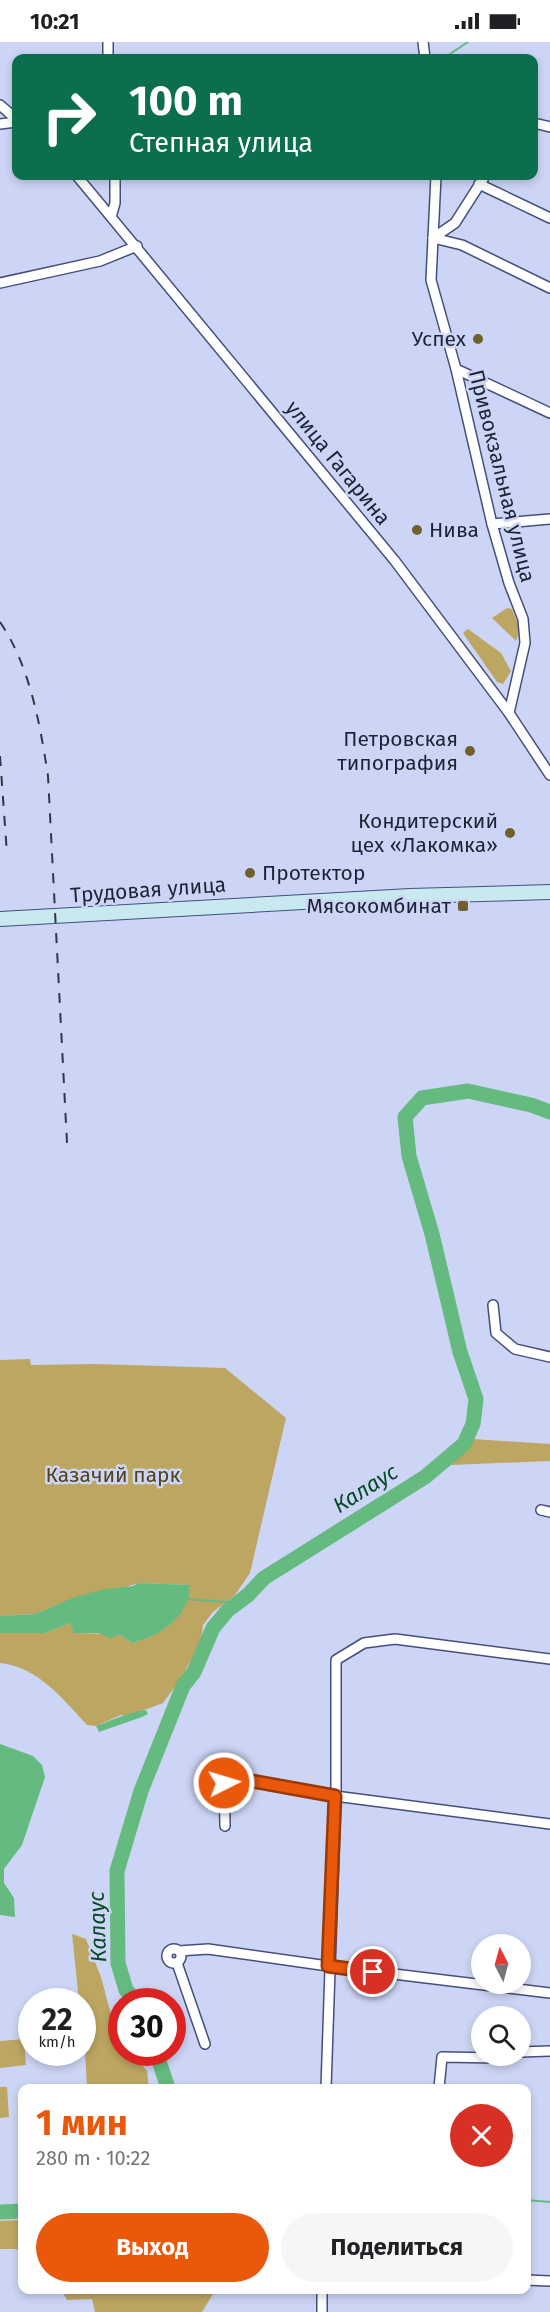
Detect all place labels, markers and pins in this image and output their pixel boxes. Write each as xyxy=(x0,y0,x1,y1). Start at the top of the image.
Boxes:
place label: Успех xyxy=(412,326,467,352)
marker: Успех xyxy=(471,332,485,346)
place label: Нива xyxy=(429,517,479,543)
marker: Нива xyxy=(410,523,424,537)
place label: Петровская типография xyxy=(337,726,458,776)
marker: Петровская типография xyxy=(463,744,477,758)
place label: Кондитерский цех «Лакомка» xyxy=(351,808,498,858)
marker: Кондитерский цех «Лакомка» xyxy=(503,826,517,840)
place label: Протектор xyxy=(262,860,365,886)
marker: Протектор xyxy=(243,866,257,880)
place label: Мясокомбинат xyxy=(306,893,452,919)
marker: Мясокомбинат xyxy=(456,899,470,913)
pin xyxy=(347,1946,398,1997)

